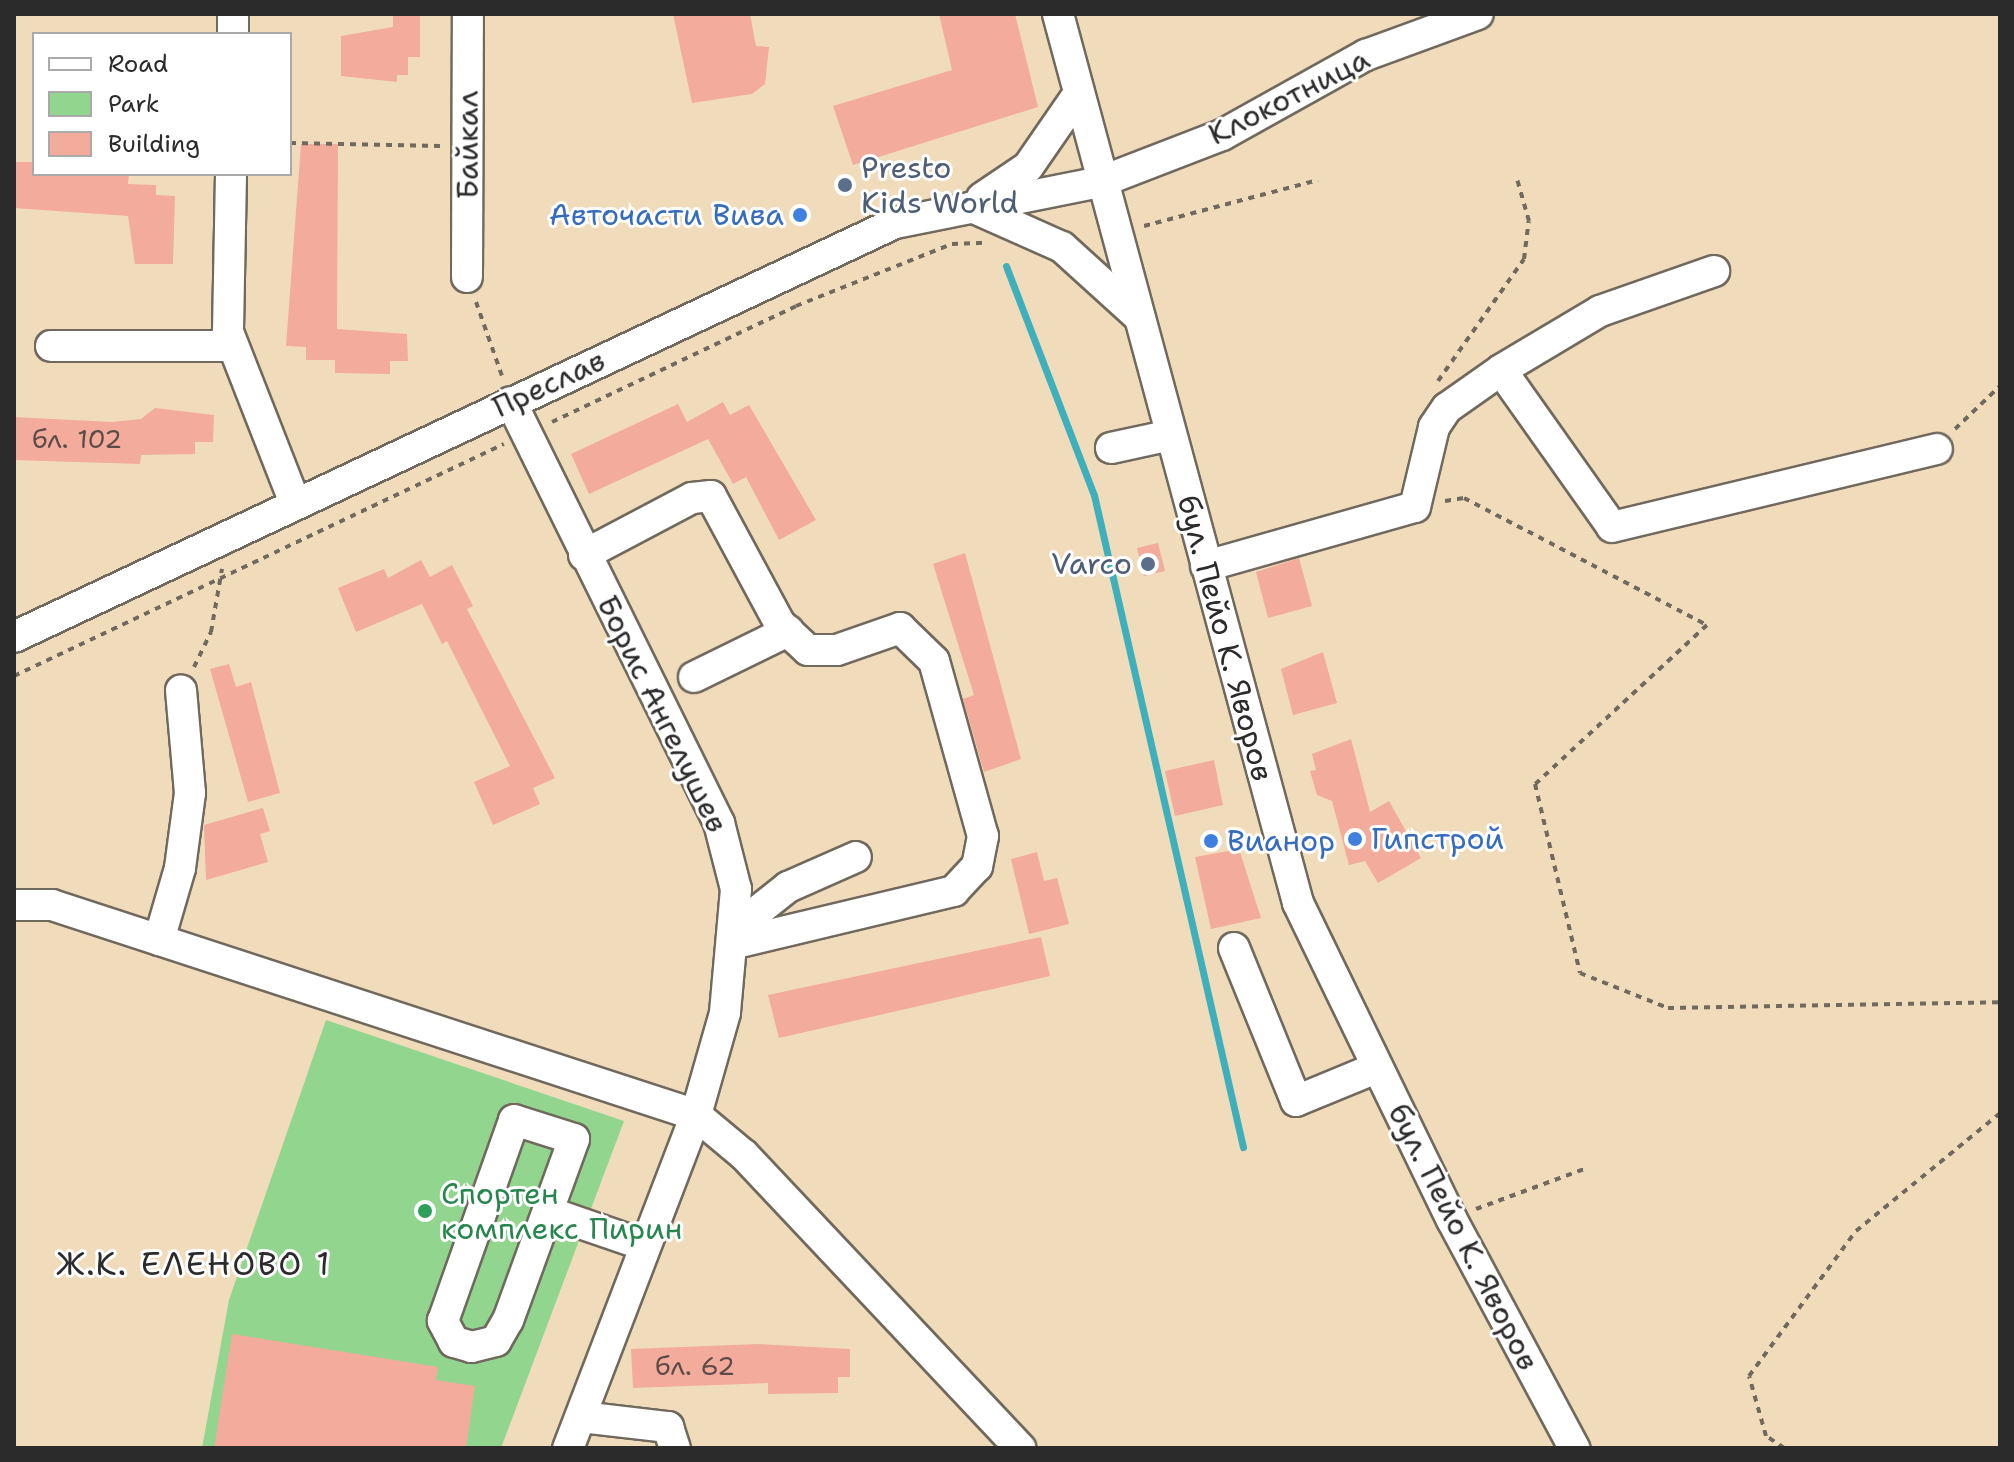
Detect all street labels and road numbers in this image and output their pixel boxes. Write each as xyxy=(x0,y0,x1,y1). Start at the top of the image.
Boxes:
street label: Клокотница xyxy=(1202,41,1376,153)
street label: Байкал xyxy=(450,91,486,199)
street label: Преслав xyxy=(487,342,611,426)
street label: бул. Пейо К. Яворов xyxy=(1170,491,1280,785)
street label: Борис Ангелушев xyxy=(589,590,735,838)
street label: бул. Пейо К. Яворов xyxy=(1380,1098,1546,1376)

